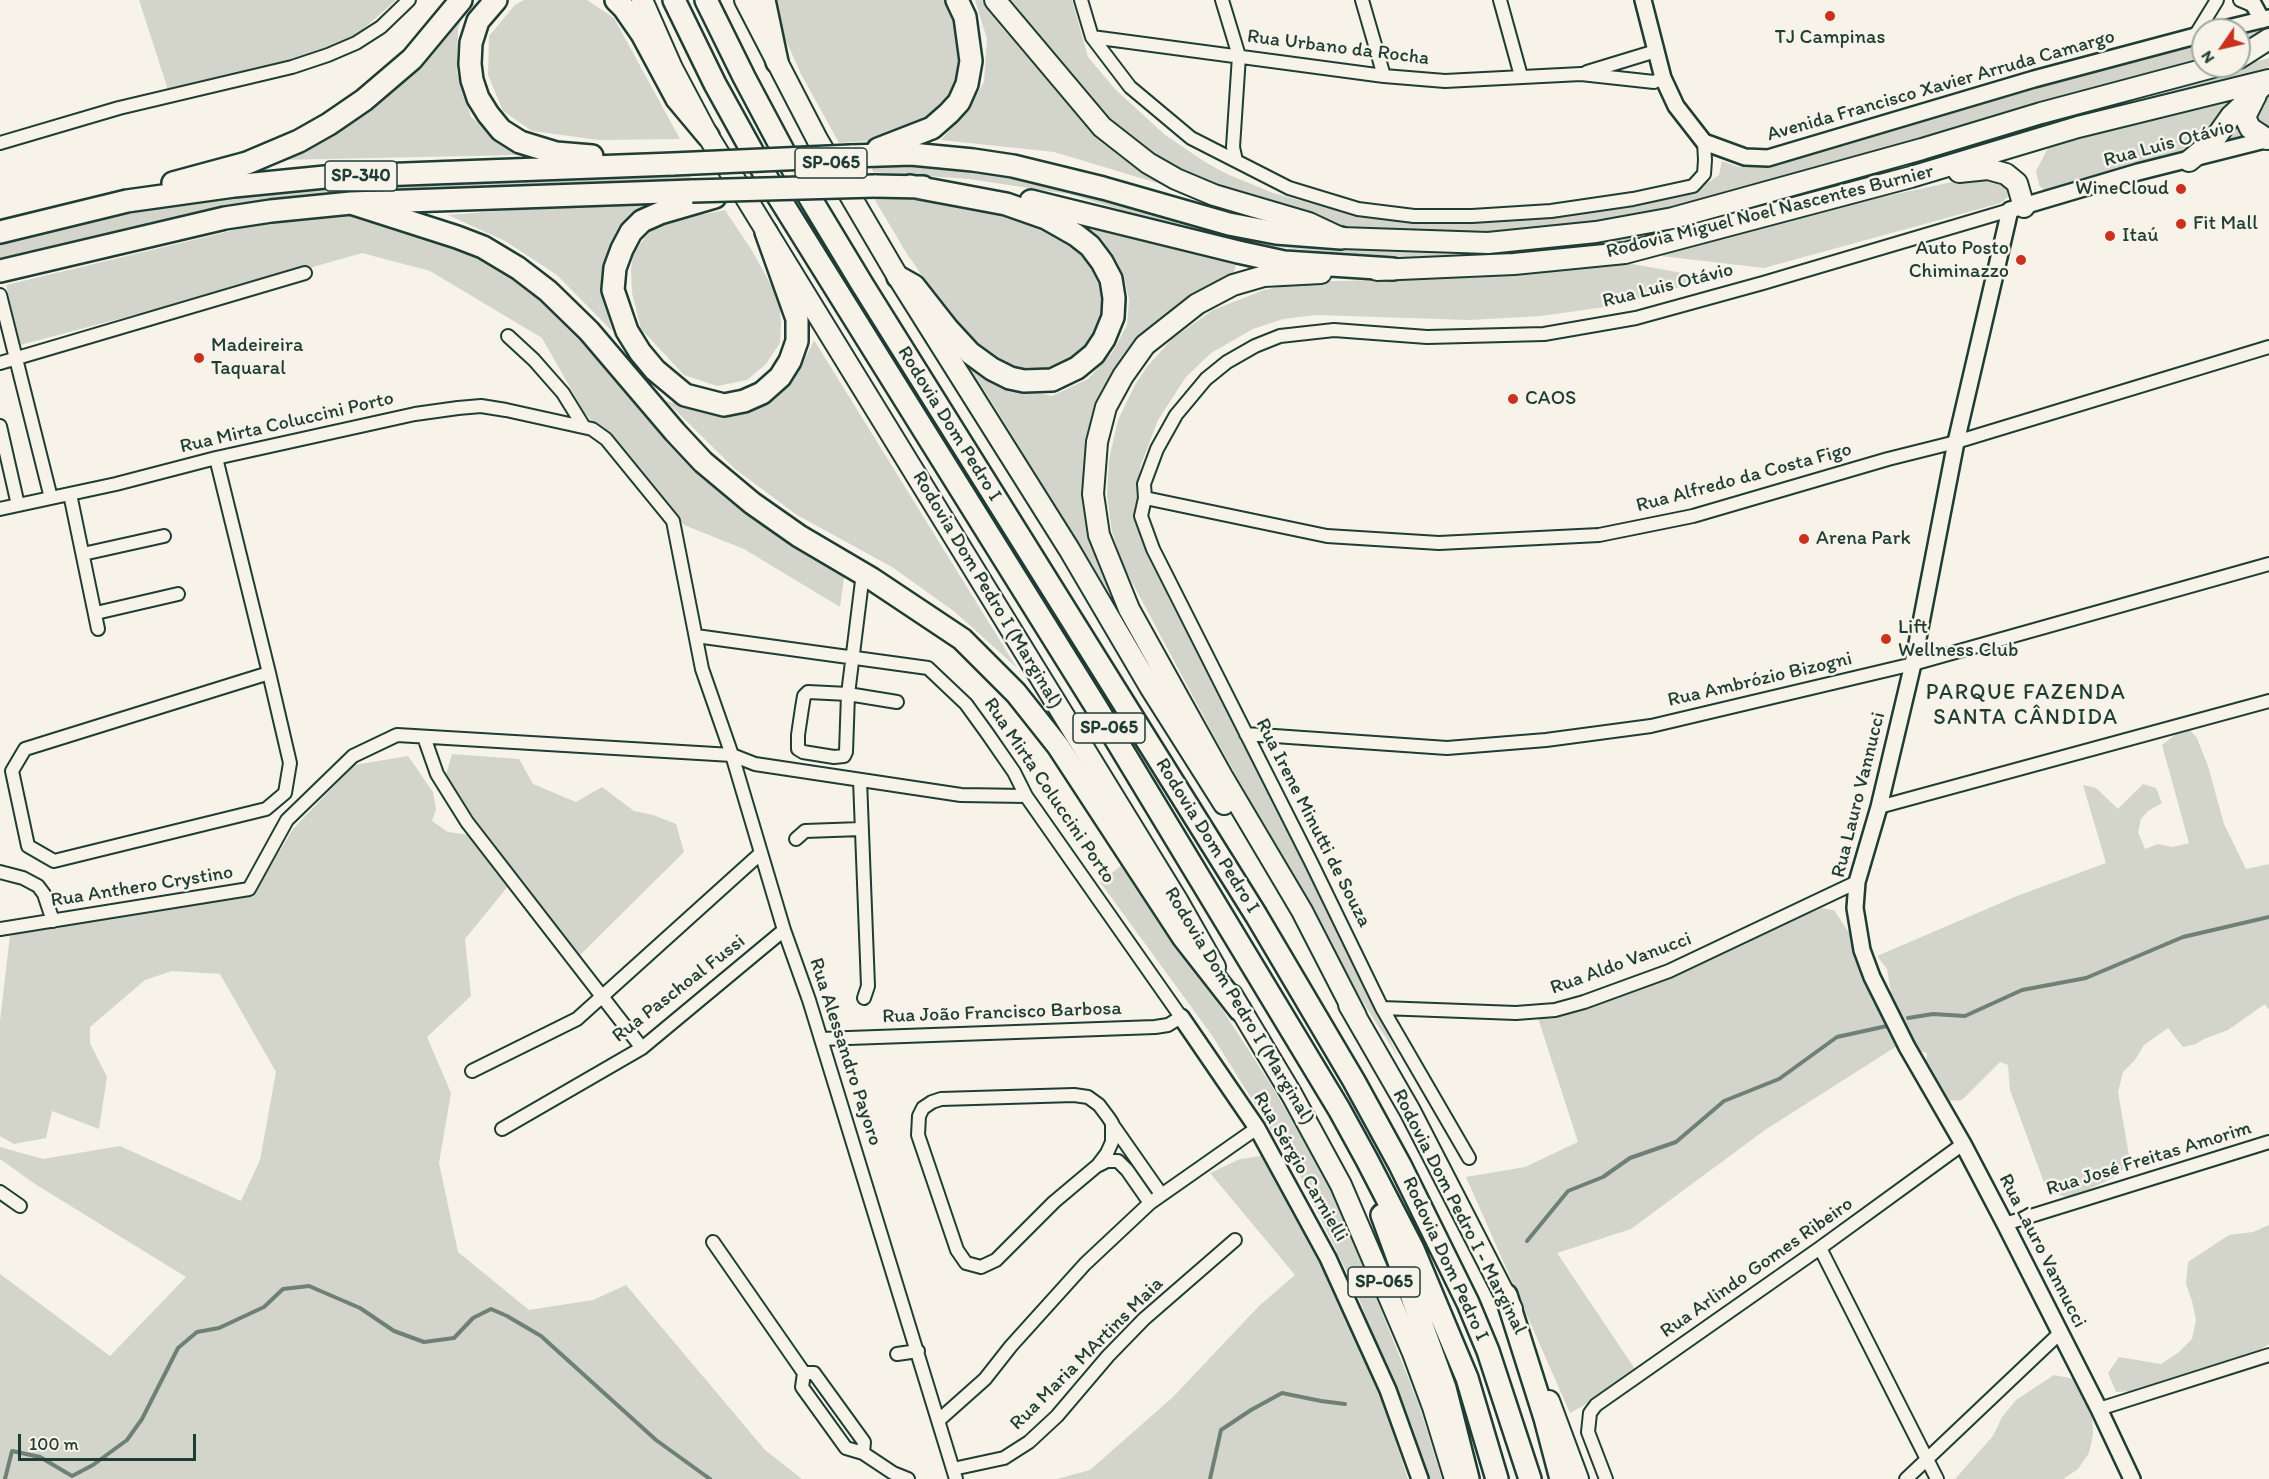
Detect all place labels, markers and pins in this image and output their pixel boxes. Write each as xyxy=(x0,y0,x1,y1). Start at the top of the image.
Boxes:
marker: TJ Campinas xyxy=(1823,9,1837,23)
place label: TJ Campinas xyxy=(1775,26,1885,50)
place label: WineCloud xyxy=(2075,177,2169,201)
marker: WineCloud xyxy=(2174,182,2188,196)
place label: Fit Mall xyxy=(2193,212,2258,236)
marker: Fit Mall xyxy=(2174,217,2188,231)
place label: Itaú xyxy=(2122,224,2158,248)
marker: Itaú xyxy=(2103,229,2117,243)
place label: Auto Posto Chiminazzo xyxy=(1909,237,2009,284)
marker: Auto Posto Chiminazzo xyxy=(2014,253,2028,267)
place label: Madeireira Taquaral xyxy=(211,334,303,381)
marker: Madeireira Taquaral xyxy=(192,351,206,365)
place label: CAOS xyxy=(1525,387,1576,411)
marker: CAOS xyxy=(1506,392,1520,406)
place label: Arena Park xyxy=(1816,527,1911,551)
marker: Arena Park xyxy=(1797,532,1811,546)
place label: Lift Wellness Club xyxy=(1898,616,2018,663)
marker: Lift Wellness Club xyxy=(1879,632,1893,646)

